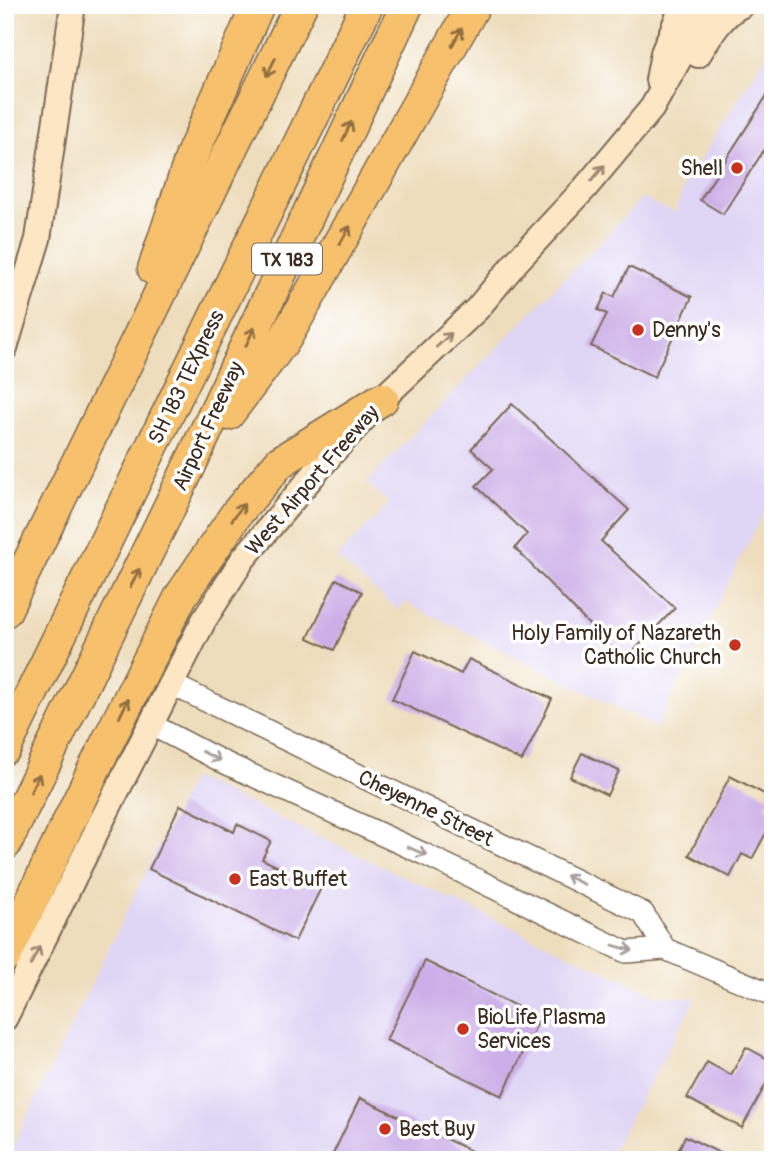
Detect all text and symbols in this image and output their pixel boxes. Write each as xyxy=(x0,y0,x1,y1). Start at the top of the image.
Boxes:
one-way arrow xyxy=(451,27,464,48)
one-way arrow xyxy=(264,56,278,77)
one-way arrow xyxy=(341,121,354,143)
place label: Shell xyxy=(681,155,723,182)
marker: Shell xyxy=(729,160,745,176)
one-way arrow xyxy=(590,164,606,182)
one-way arrow xyxy=(339,225,352,246)
road number: TX 183 xyxy=(252,244,322,274)
street label: SH 183 TEXpress xyxy=(142,305,231,449)
place label: Denny's xyxy=(652,317,721,344)
marker: Denny's xyxy=(630,322,646,338)
one-way arrow xyxy=(244,327,257,348)
one-way arrow xyxy=(435,332,452,349)
street label: Airport Freeway xyxy=(167,357,250,495)
street label: West Airport Freeway xyxy=(240,400,385,561)
one-way arrow xyxy=(231,503,246,521)
one-way arrow xyxy=(128,568,142,589)
place label: Holy Family of Nazareth Catholic Church xyxy=(511,620,721,671)
marker: Holy Family of Nazareth Catholic Church xyxy=(727,637,743,653)
one-way arrow xyxy=(118,698,132,719)
one-way arrow xyxy=(200,749,221,763)
street label: Cheyenne Street xyxy=(354,764,498,853)
one-way arrow xyxy=(29,773,42,794)
one-way arrow xyxy=(406,845,428,858)
place label: East Buffet xyxy=(249,866,348,893)
marker: East Buffet xyxy=(227,871,243,887)
one-way arrow xyxy=(565,873,586,887)
one-way arrow xyxy=(611,942,633,955)
one-way arrow xyxy=(29,946,43,967)
place label: BioLife Plasma Services xyxy=(477,1004,606,1055)
marker: BioLife Plasma Services xyxy=(455,1021,471,1037)
place label: Best Buy xyxy=(399,1116,475,1143)
marker: Best Buy xyxy=(377,1121,393,1137)

